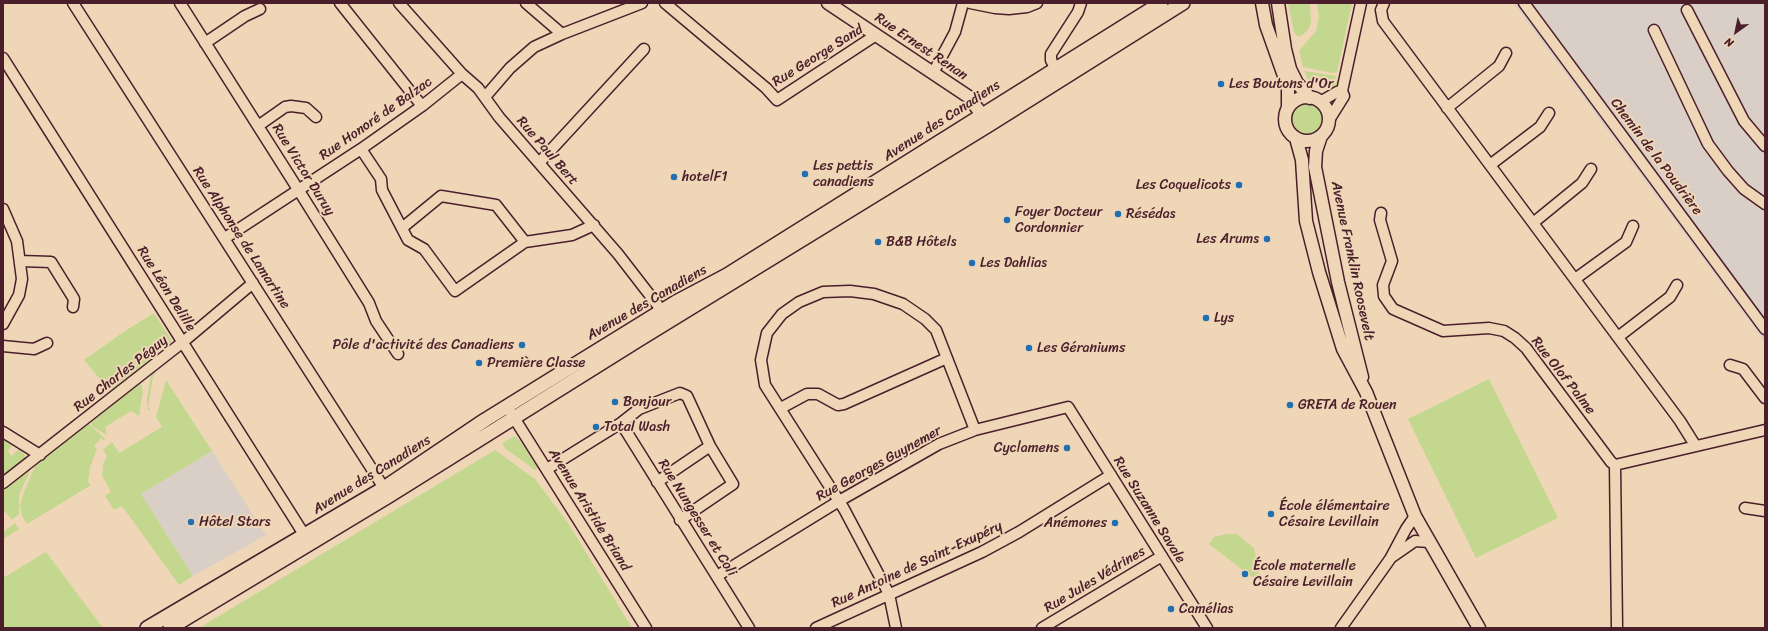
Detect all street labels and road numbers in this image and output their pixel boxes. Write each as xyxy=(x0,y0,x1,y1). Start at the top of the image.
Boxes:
street label: Rue Ernest Renan xyxy=(871,10,971,84)
street label: Rue George Sand xyxy=(770,21,866,91)
street label: Rue Honoré de Balzac xyxy=(316,74,436,164)
street label: Avenue des Canadiens xyxy=(880,77,1004,165)
street label: Chemin de la Poudrière xyxy=(1606,95,1706,219)
street label: Rue Paul Bert xyxy=(513,113,581,189)
street label: Rue Victor Duruy xyxy=(268,121,338,219)
street label: Rue Alphonse de Lamartine xyxy=(189,164,293,312)
street label: Avenue Franklin Roosevelt xyxy=(1327,180,1377,342)
street label: Rue Léon Delille xyxy=(133,243,199,335)
street label: Avenue des Canadiens xyxy=(584,262,710,344)
street label: Rue Charles Péguy xyxy=(71,332,171,416)
street label: Rue Olof Palme xyxy=(1527,334,1599,418)
street label: Rue Georges Guynemer xyxy=(814,423,944,505)
street label: Avenue des Canadiens xyxy=(310,432,434,518)
street label: Avenue Aristide Briand xyxy=(544,446,634,574)
street label: Rue Suzanne Savale xyxy=(1109,454,1189,566)
street label: Rue Nungesser et Coli xyxy=(654,456,740,580)
street label: Rue Antoine de Saint-Exupéry xyxy=(829,518,1005,612)
street label: Rue Jules Védrines xyxy=(1041,543,1149,617)

